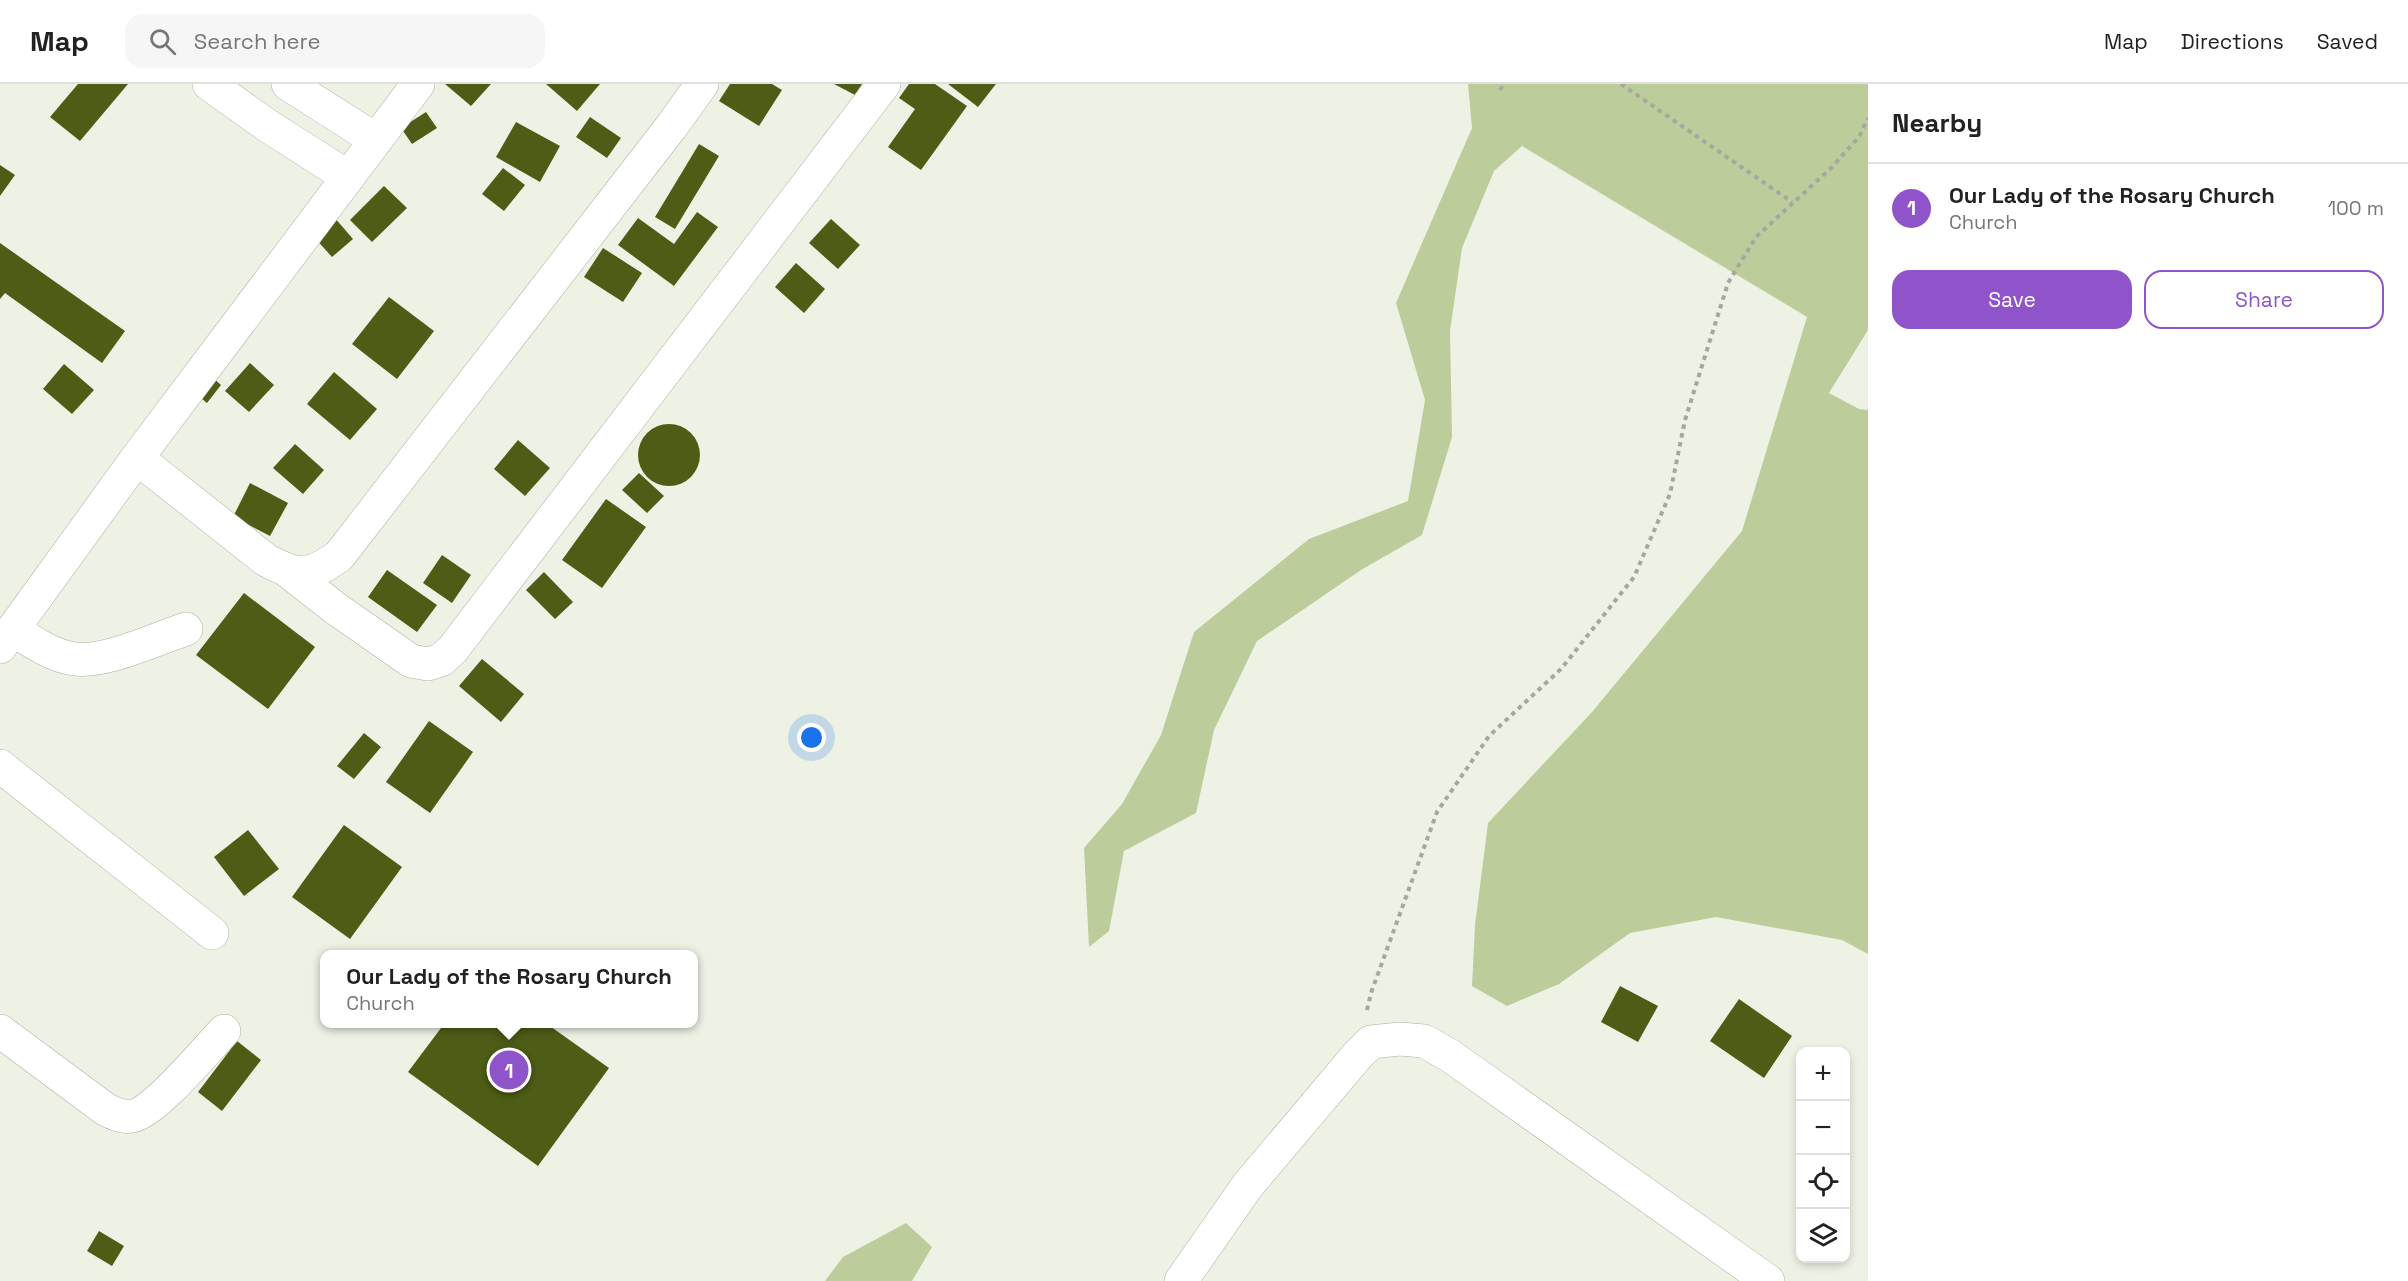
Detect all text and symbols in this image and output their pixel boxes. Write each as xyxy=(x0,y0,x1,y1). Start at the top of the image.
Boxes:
search box xyxy=(125,14,545,68)
text: Map xyxy=(30,23,89,59)
icon: search xyxy=(146,25,179,58)
text: Search here xyxy=(194,27,321,55)
text: Map xyxy=(2104,28,2148,55)
text: Directions xyxy=(2181,28,2284,55)
text: Saved xyxy=(2317,28,2378,55)
text: Nearby xyxy=(1892,106,1982,140)
text: Our Lady of the Rosary Church xyxy=(1949,181,2275,209)
text: 1 xyxy=(1907,195,1916,221)
text: 100 m xyxy=(2328,195,2384,221)
text: Church xyxy=(1949,209,2018,235)
button: Save xyxy=(1892,270,2132,329)
button: Share xyxy=(2144,270,2384,329)
your location xyxy=(797,723,826,752)
popup xyxy=(320,950,698,1028)
text: Our Lady of the Rosary Church xyxy=(346,962,672,990)
text: Church xyxy=(346,990,415,1016)
map controls xyxy=(1796,1047,1850,1263)
button: + xyxy=(1796,1047,1850,1101)
pin: 1 xyxy=(490,1048,528,1092)
button: − xyxy=(1796,1101,1850,1155)
button: locate xyxy=(1796,1155,1850,1209)
button: layers xyxy=(1796,1209,1850,1263)

